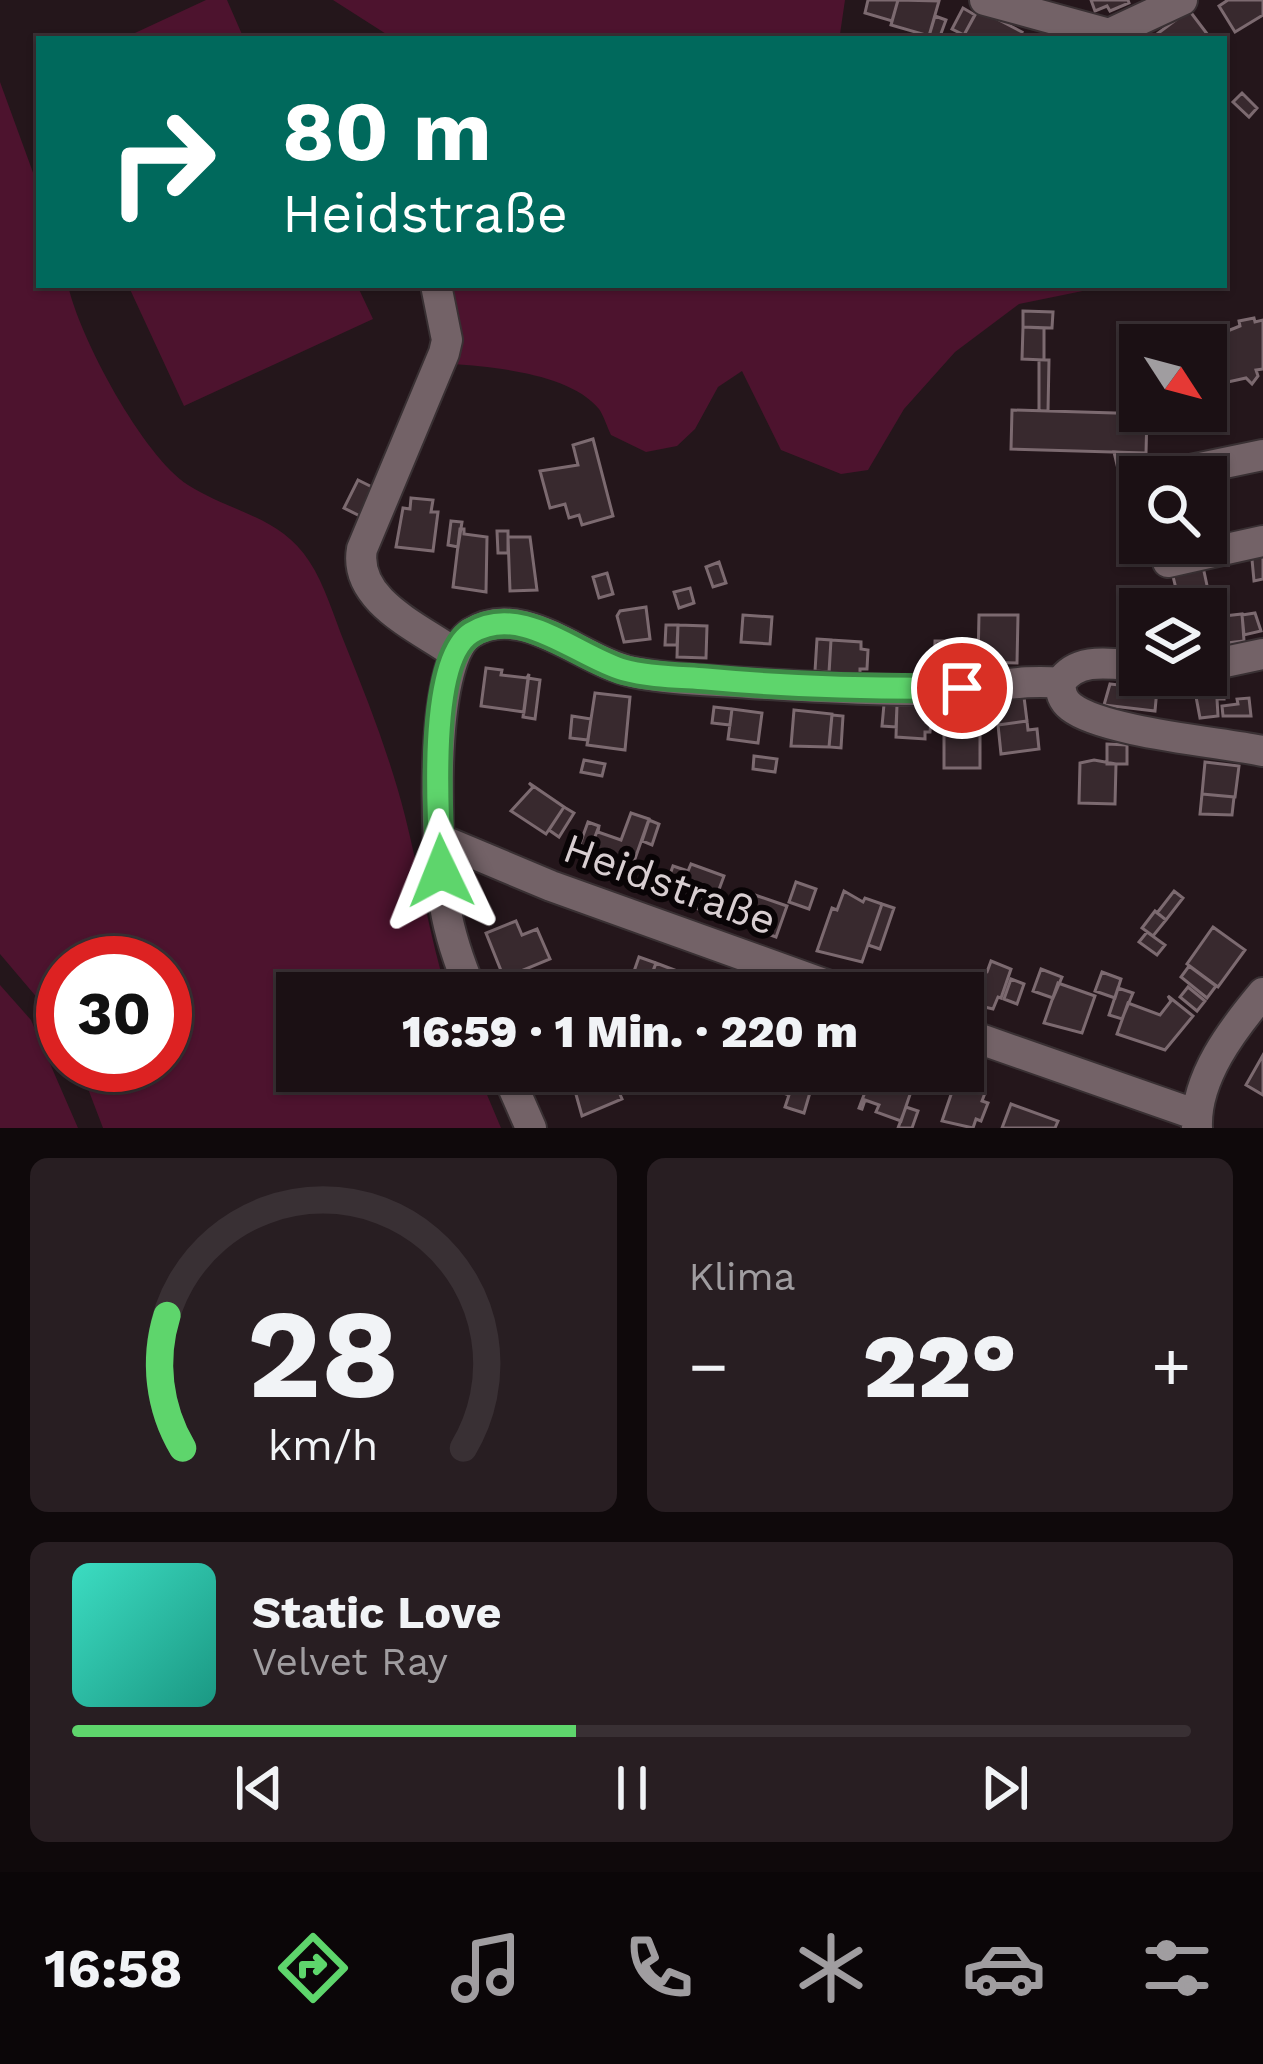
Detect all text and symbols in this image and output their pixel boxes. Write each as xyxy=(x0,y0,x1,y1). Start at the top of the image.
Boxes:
text: 80 m xyxy=(282,82,492,180)
icon: right xyxy=(84,84,240,240)
text: Heidstraße xyxy=(282,182,568,245)
north arrow xyxy=(1119,324,1227,432)
map controls xyxy=(1119,324,1227,696)
button: search xyxy=(1119,456,1227,564)
button: layers xyxy=(1119,588,1227,696)
pin xyxy=(911,637,1013,739)
icon: arrive xyxy=(929,655,995,721)
position arrow xyxy=(378,808,504,934)
street label: Heidstraße xyxy=(557,823,783,945)
speed limit sign: 30 xyxy=(36,936,192,1092)
text: 16:59 · 1 Min. · 220 m xyxy=(402,1005,858,1058)
text: Klima xyxy=(689,1254,796,1299)
text: 28 xyxy=(247,1281,400,1427)
text: 22° xyxy=(863,1313,1017,1419)
text: − xyxy=(689,1328,728,1405)
text: + xyxy=(1151,1328,1191,1405)
text: km/h xyxy=(268,1420,378,1470)
text: Static Love xyxy=(252,1586,502,1639)
text: Velvet Ray xyxy=(252,1639,448,1684)
icon: previous xyxy=(226,1755,292,1821)
icon: pause xyxy=(599,1755,665,1821)
icon: next xyxy=(972,1755,1038,1821)
icon: directions xyxy=(271,1926,355,2010)
icon: music xyxy=(444,1926,528,2010)
icon: phone xyxy=(617,1926,701,2010)
icon: climate xyxy=(789,1926,873,2010)
icon: car xyxy=(962,1926,1046,2010)
icon: filters xyxy=(1135,1926,1219,2010)
text: 16:58 xyxy=(44,1937,183,2000)

